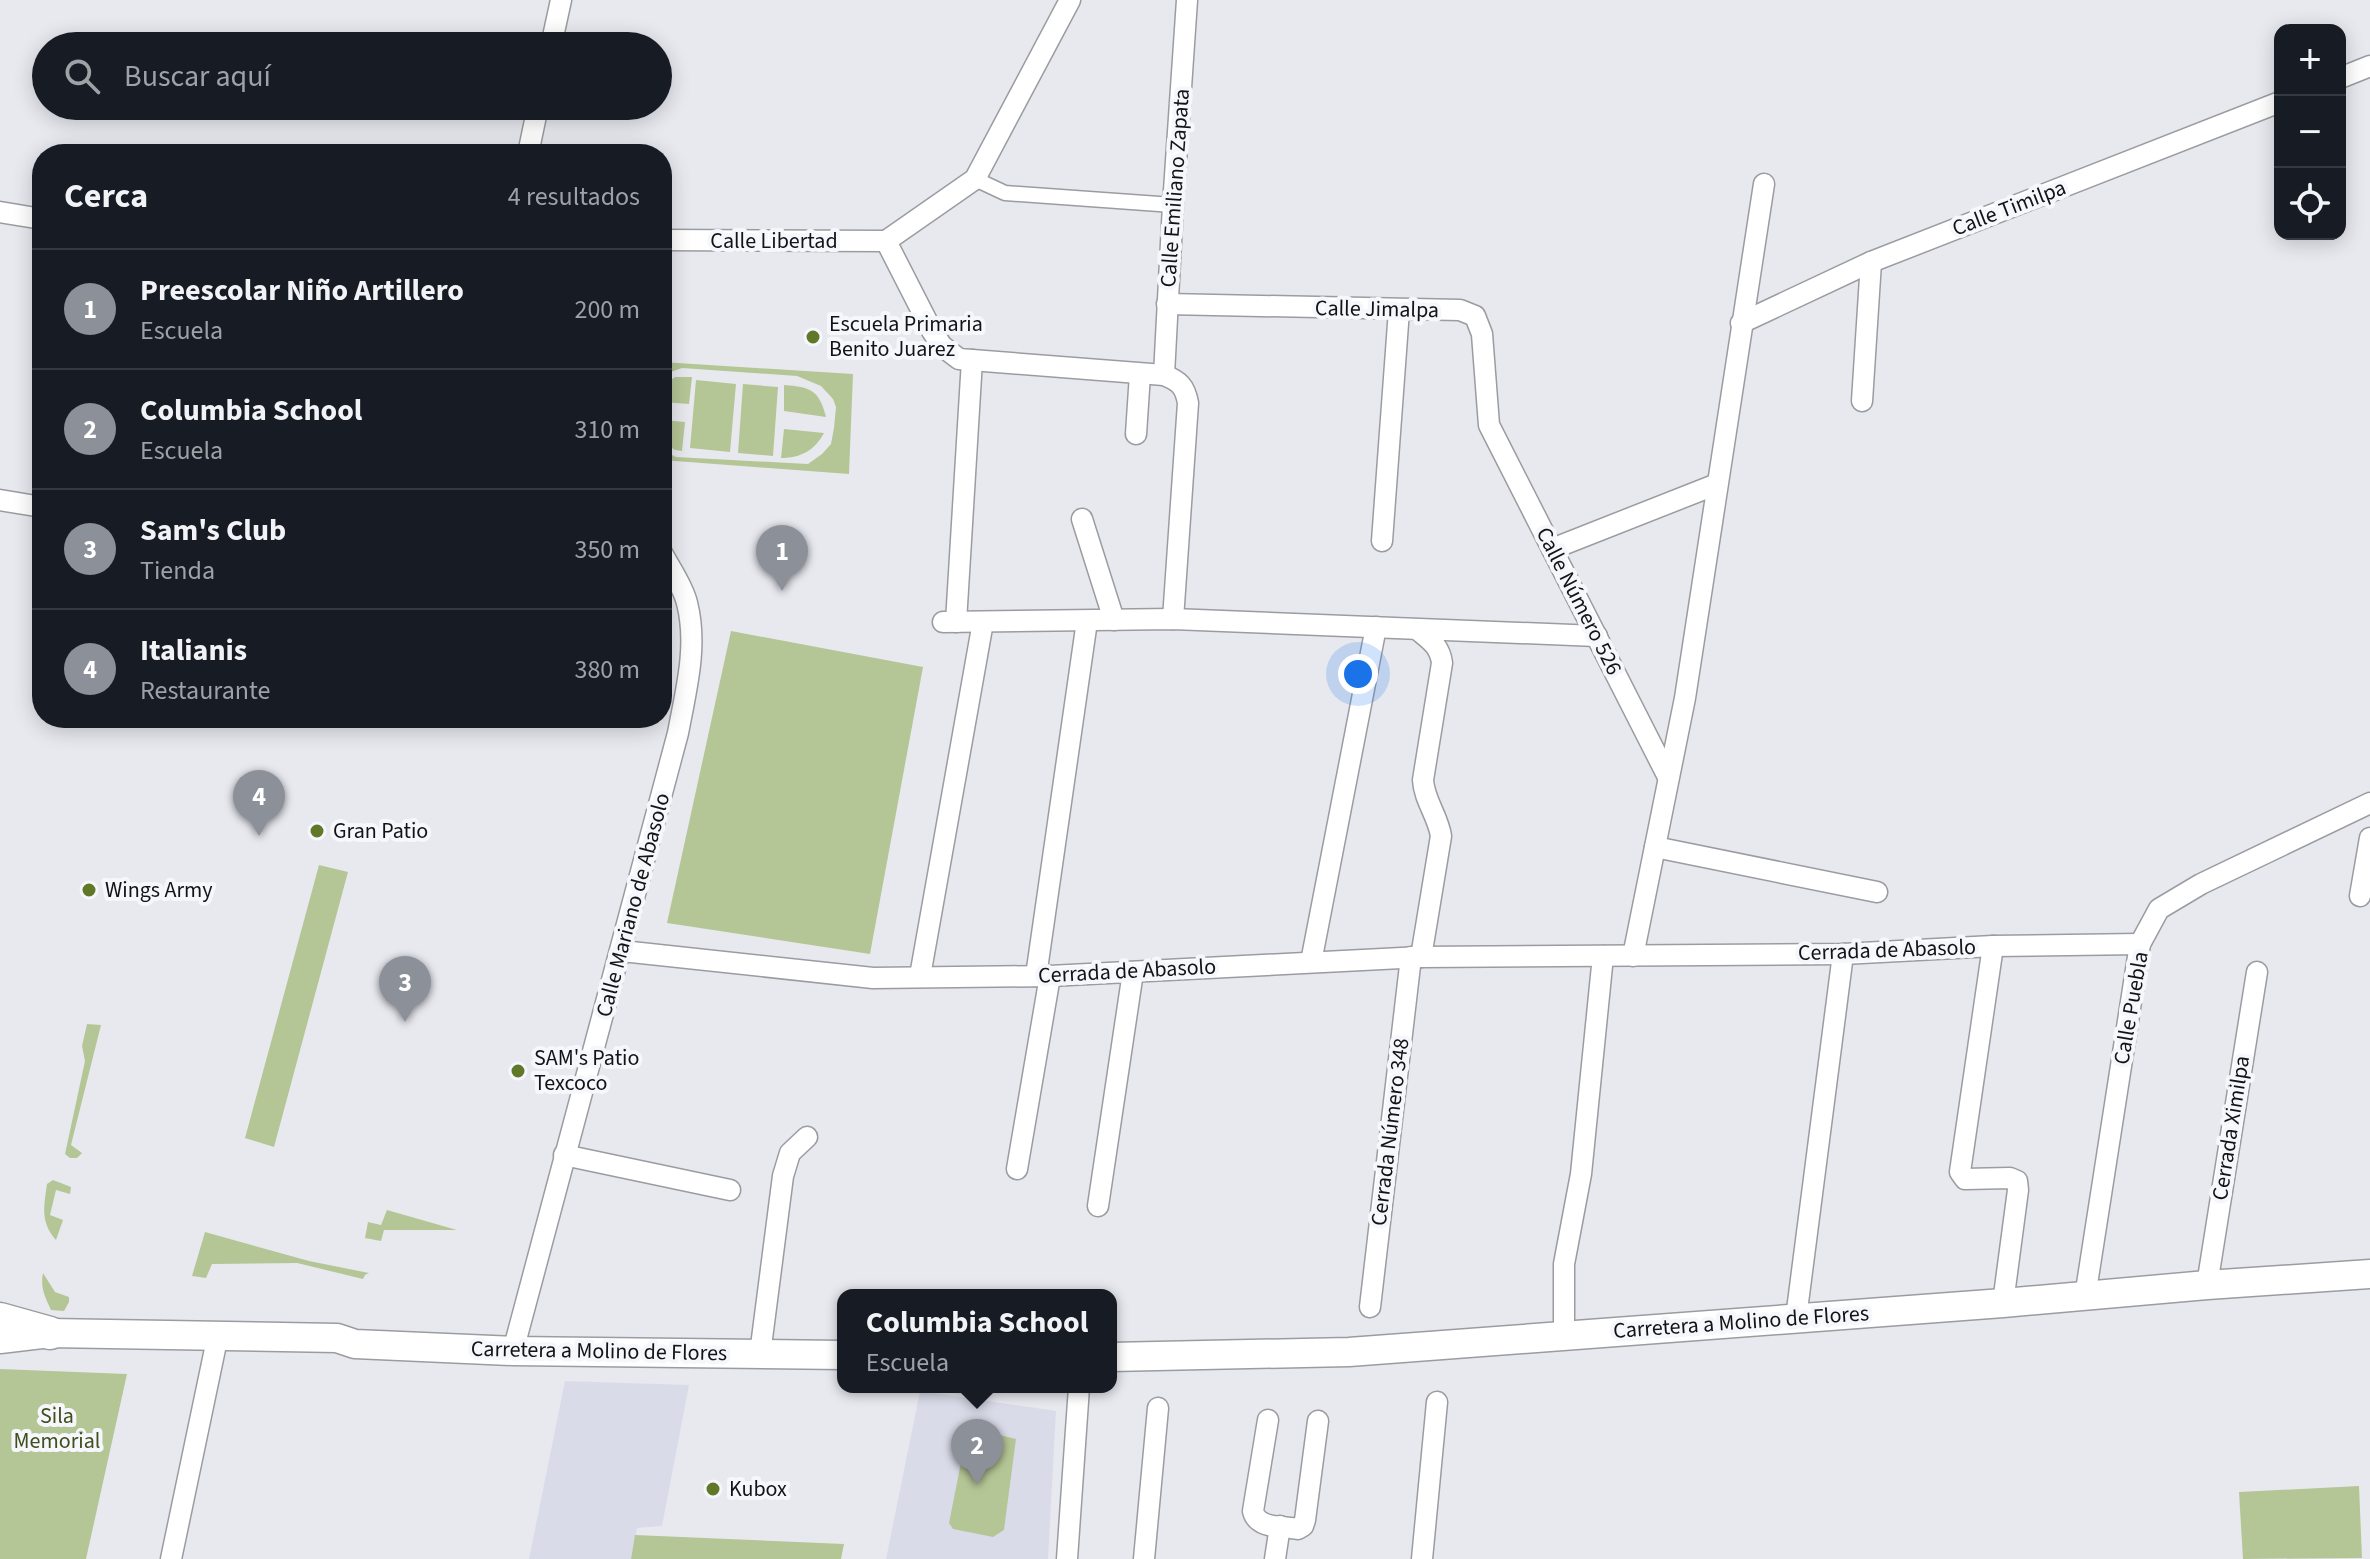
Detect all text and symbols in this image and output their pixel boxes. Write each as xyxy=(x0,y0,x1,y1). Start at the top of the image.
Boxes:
map controls xyxy=(2274,24,2346,240)
button: + xyxy=(2274,24,2346,96)
search box xyxy=(32,32,672,120)
icon: search xyxy=(60,54,104,98)
text: Buscar aquí xyxy=(124,55,271,98)
street label: Calle Emiliano Zapata xyxy=(1152,88,1198,288)
button: − xyxy=(2274,96,2346,168)
button: locate xyxy=(2274,168,2346,240)
text: Cerca xyxy=(64,172,148,221)
street label: Calle Timilpa xyxy=(1947,172,2071,244)
text: 4 resultados xyxy=(508,178,640,215)
street label: Calle Libertad xyxy=(710,225,838,257)
text: Preescolar Niño Artillero xyxy=(140,269,464,312)
text: 1 xyxy=(83,291,97,328)
text: 200 m xyxy=(574,291,640,328)
street label: Calle Jimalpa xyxy=(1315,292,1439,326)
place label: Escuela Primaria Benito Juarez xyxy=(829,308,983,365)
text: Escuela xyxy=(140,312,223,349)
marker: Escuela Primaria Benito Juarez xyxy=(804,328,822,346)
text: Columbia School xyxy=(140,389,362,432)
text: 2 xyxy=(83,411,97,448)
text: 310 m xyxy=(574,411,640,448)
text: Escuela xyxy=(140,432,223,469)
text: Sam's Club xyxy=(140,509,286,552)
street label: Calle Número 526 xyxy=(1528,522,1630,681)
pin: 1 xyxy=(756,525,808,591)
text: 3 xyxy=(83,531,97,568)
text: 350 m xyxy=(574,531,640,568)
text: Tienda xyxy=(140,552,215,589)
text: Italianis xyxy=(140,629,247,672)
text: 4 xyxy=(83,651,97,688)
text: 380 m xyxy=(574,651,640,688)
your location xyxy=(1338,654,1378,694)
text: Restaurante xyxy=(140,672,270,709)
pin: 4 xyxy=(233,770,285,836)
street label: Calle Mariano de Abasolo xyxy=(588,789,678,1021)
place label: Gran Patio xyxy=(333,815,428,847)
marker: Gran Patio xyxy=(308,822,326,840)
place label: Wings Army xyxy=(105,874,213,906)
marker: Wings Army xyxy=(80,881,98,899)
street label: Cerrada de Abasolo xyxy=(1797,931,1977,969)
street label: Calle Puebla xyxy=(2105,949,2157,1067)
street label: Cerrada de Abasolo xyxy=(1037,950,1217,992)
pin: 3 xyxy=(379,956,431,1022)
street label: Cerrada Número 348 xyxy=(1363,1036,1417,1228)
place label: SAM's Patio Texcoco xyxy=(534,1042,639,1099)
street label: Cerrada Ximilpa xyxy=(2204,1053,2258,1203)
marker: SAM's Patio Texcoco xyxy=(509,1062,527,1080)
popup xyxy=(837,1289,1117,1393)
street label: Carretera a Molino de Flores xyxy=(1612,1297,1870,1347)
text: Columbia School xyxy=(866,1301,1088,1344)
street label: Carretera a Molino de Flores xyxy=(471,1333,727,1369)
text: Escuela xyxy=(866,1344,949,1381)
park label: Sila Memorial xyxy=(14,1400,100,1457)
pin: 2 xyxy=(951,1419,1003,1485)
place label: Kubox xyxy=(729,1473,787,1505)
marker: Kubox xyxy=(704,1480,722,1498)

